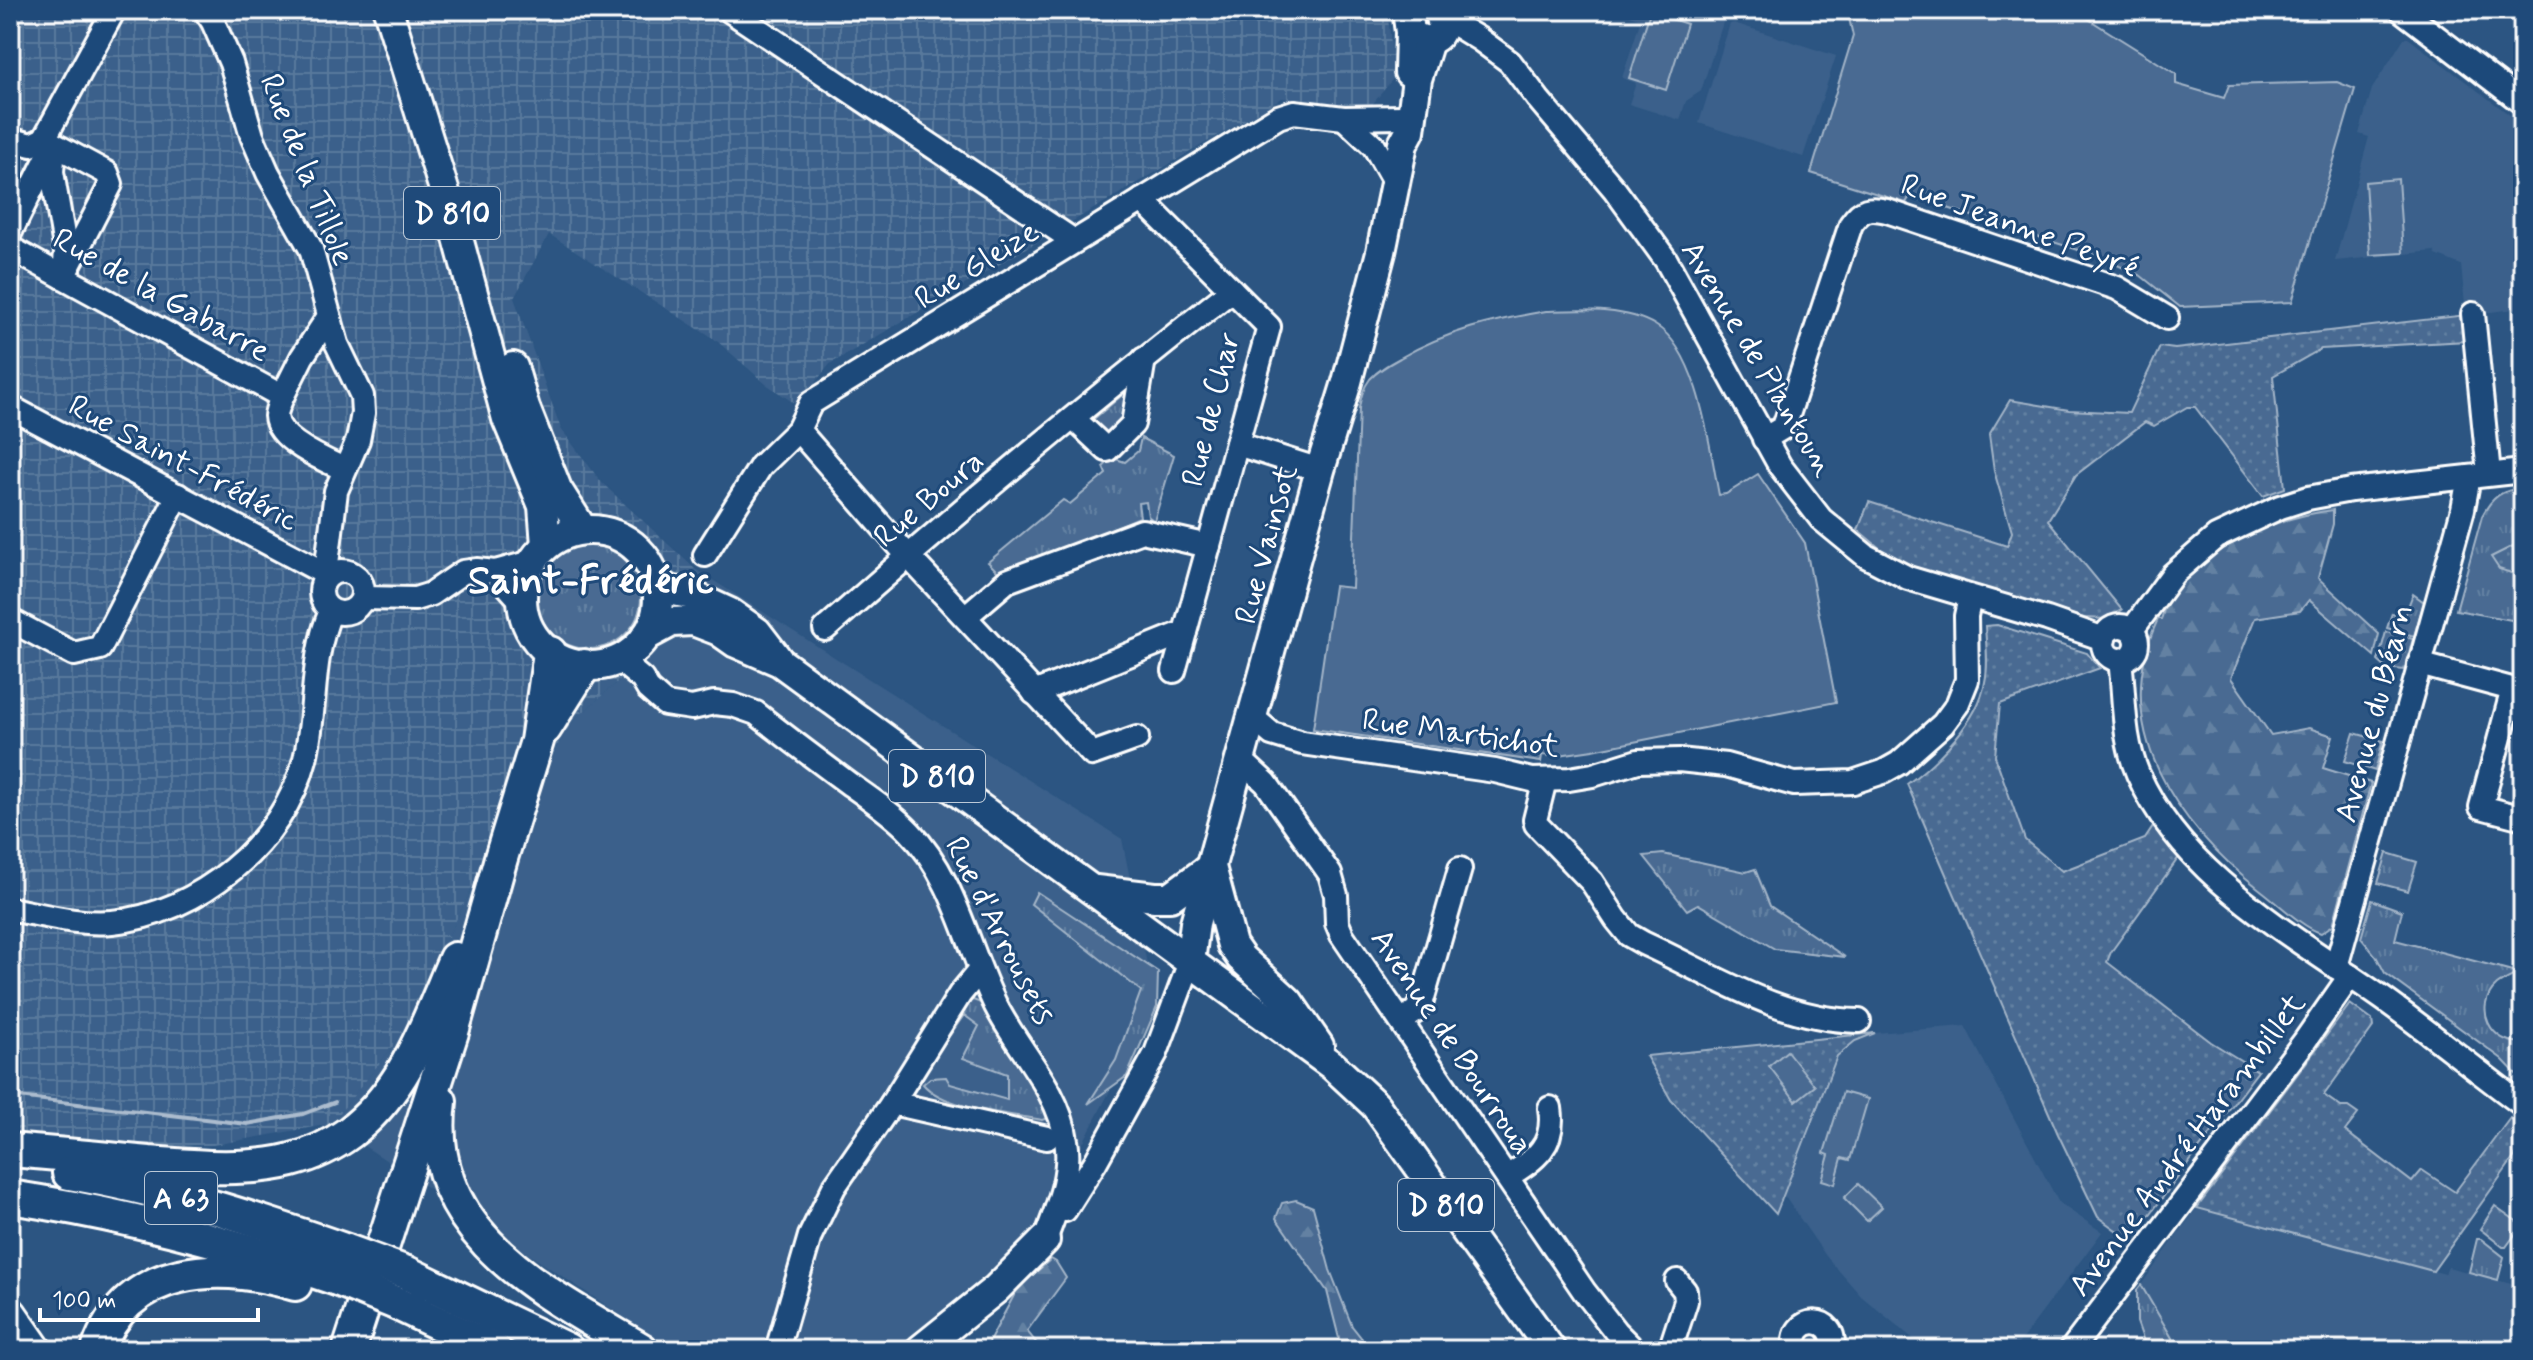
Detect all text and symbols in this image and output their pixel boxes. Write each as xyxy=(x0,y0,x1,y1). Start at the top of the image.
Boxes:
street label: Rue de la Tillole xyxy=(249,68,364,272)
street label: Rue Jeanne Peyré xyxy=(1895,164,2144,289)
road number: D 810 xyxy=(404,187,500,239)
street label: Rue Gleize xyxy=(907,211,1047,320)
street label: Rue de la Gabarre xyxy=(45,219,277,373)
street label: Avenue de Plantoun xyxy=(1670,233,1844,485)
street label: Rue de Char xyxy=(1172,328,1251,491)
street label: Rue Saint-Frédéric xyxy=(60,385,306,542)
street label: Rue Boura xyxy=(865,441,993,558)
street label: Rue Vainsot xyxy=(1225,460,1308,629)
district label: Saint-Frédéric xyxy=(468,556,714,608)
street label: Avenue du Béarn xyxy=(2326,600,2424,827)
street label: Rue Martichot xyxy=(1359,699,1562,769)
road number: D 810 xyxy=(889,750,985,802)
street label: Rue d'Arrousets xyxy=(934,830,1064,1032)
street label: Avenue de Bourroua xyxy=(1360,921,1543,1163)
street label: Avenue André Harambillet xyxy=(2060,985,2316,1305)
road number: A 63 xyxy=(145,1172,217,1224)
road number: D 810 xyxy=(1398,1179,1494,1231)
scale bar xyxy=(40,1272,258,1322)
text: 100 m xyxy=(52,1286,116,1317)

